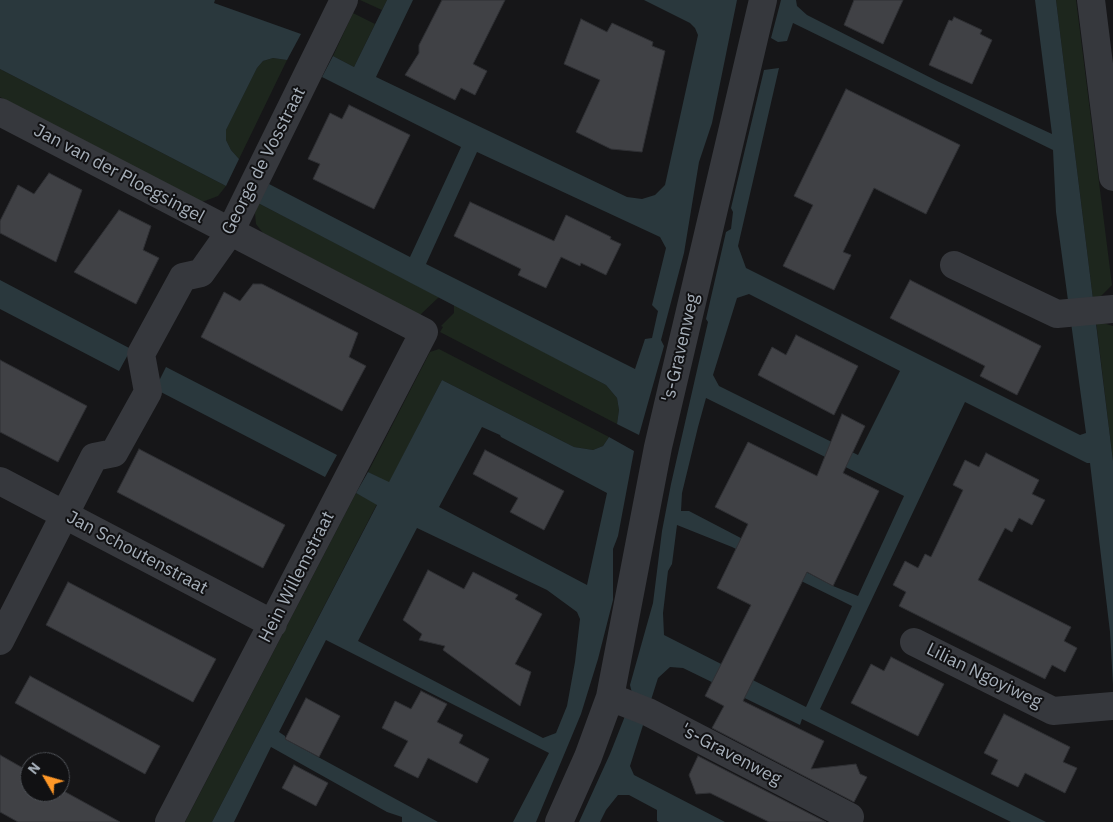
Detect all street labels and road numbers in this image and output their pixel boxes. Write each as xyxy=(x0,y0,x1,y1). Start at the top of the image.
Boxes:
street label: George de Vosstraat xyxy=(217,84,311,238)
street label: Jan van der Ploegsingel xyxy=(30,120,208,228)
street label: 's-Gravenweg xyxy=(658,292,704,404)
street label: Jan Schoutenstraat xyxy=(63,507,211,599)
street label: Hein Willemstraat xyxy=(255,508,339,646)
street label: Lilian Ngoyiweg xyxy=(923,639,1045,713)
street label: 's-Gravenweg xyxy=(677,719,785,791)

